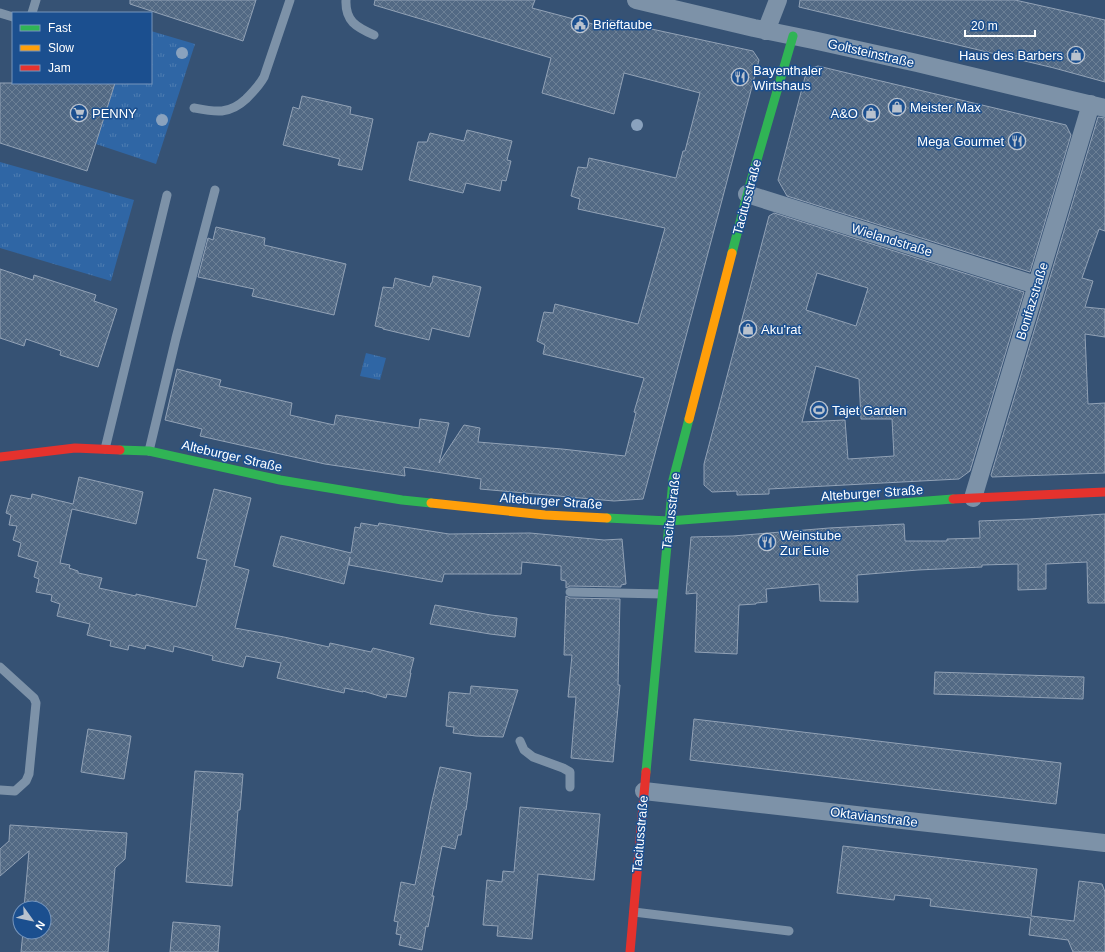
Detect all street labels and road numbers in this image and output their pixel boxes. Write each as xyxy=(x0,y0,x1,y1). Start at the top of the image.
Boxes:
street label: Goltsteinstraße xyxy=(826,36,916,70)
street label: Tacitusstraße xyxy=(730,158,764,236)
street label: Wielandstraße xyxy=(850,221,934,259)
street label: Bonifazstraße xyxy=(1013,260,1051,342)
street label: Alteburger Straße xyxy=(180,437,284,475)
street label: Tacitusstraße xyxy=(659,472,683,550)
street label: Alteburger Straße xyxy=(820,482,924,504)
street label: Alteburger Straße xyxy=(499,490,603,512)
street label: Tacitusstraße xyxy=(629,795,651,873)
street label: Oktavianstraße xyxy=(829,804,919,830)

